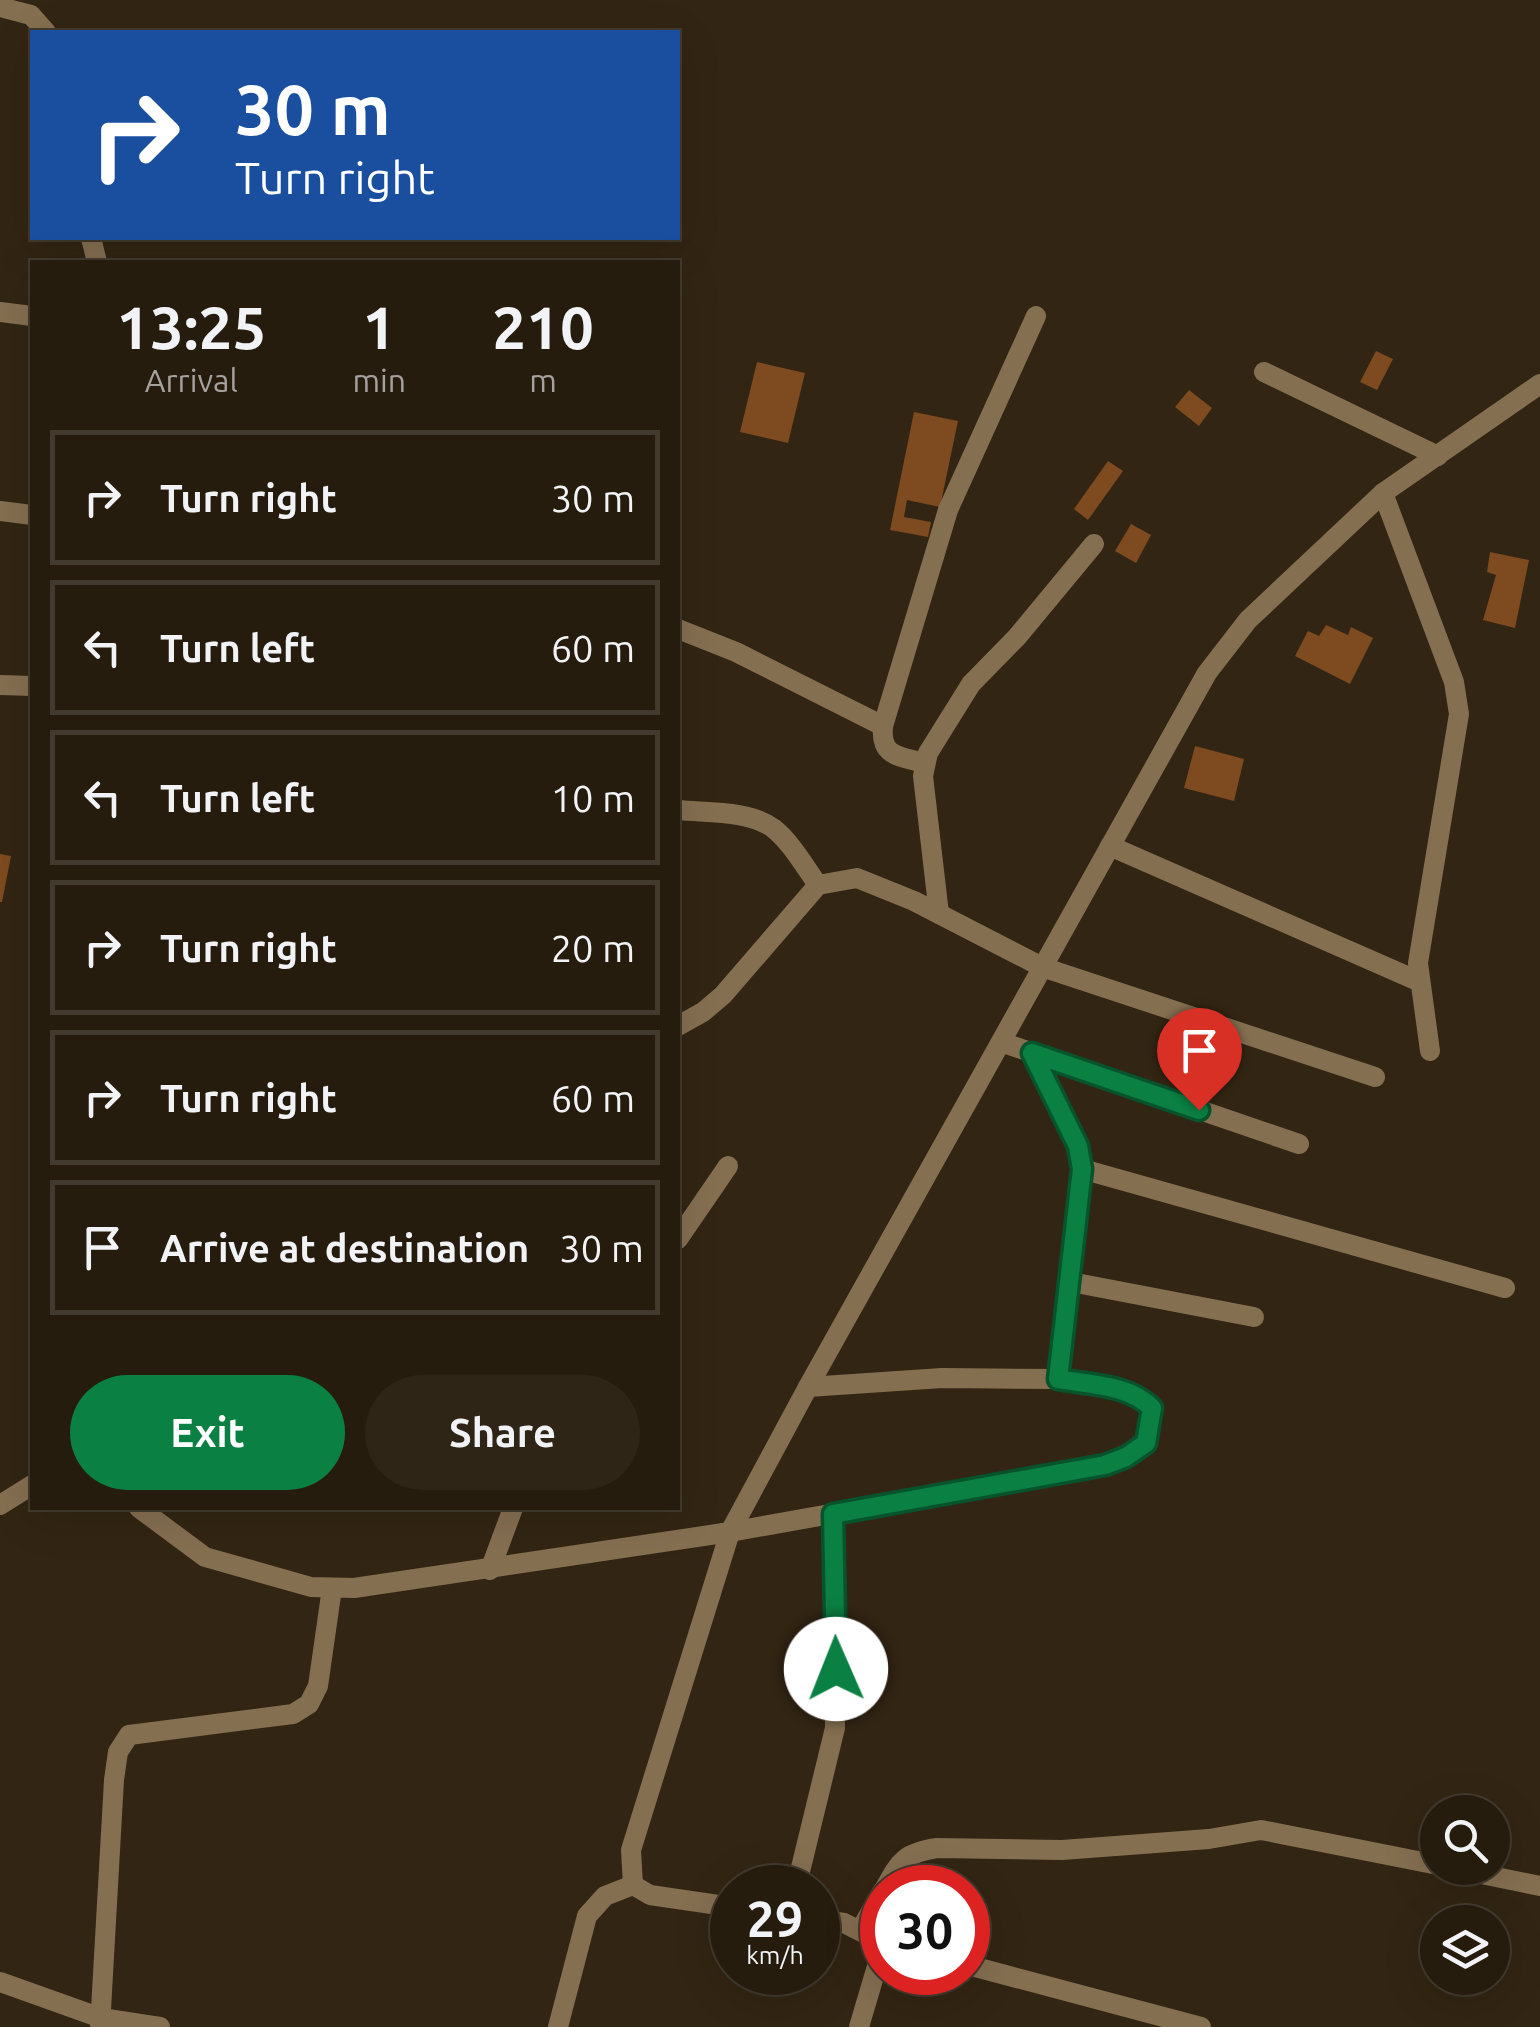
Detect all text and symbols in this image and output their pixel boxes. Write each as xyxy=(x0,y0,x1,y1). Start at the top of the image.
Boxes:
icon: right xyxy=(70,70,200,200)
text: 30 m xyxy=(235,70,391,148)
text: Turn right xyxy=(235,152,435,203)
text: 13:25 xyxy=(116,293,266,360)
text: 1 xyxy=(362,293,396,360)
text: 210 xyxy=(492,293,594,360)
text: Arrival xyxy=(145,362,238,398)
text: min xyxy=(352,362,406,398)
text: m xyxy=(529,362,557,398)
icon: right xyxy=(75,470,130,525)
text: Turn right xyxy=(160,477,337,519)
text: 30 m xyxy=(551,477,635,519)
icon: left xyxy=(75,620,130,675)
text: Turn left xyxy=(160,627,315,669)
text: 60 m xyxy=(551,627,635,669)
icon: left xyxy=(75,770,130,825)
text: Turn left xyxy=(160,777,315,819)
text: 10 m xyxy=(551,777,635,819)
icon: right xyxy=(75,920,130,975)
text: Turn right xyxy=(160,927,337,969)
text: 20 m xyxy=(551,927,635,969)
pin xyxy=(1157,1008,1242,1111)
icon: arrive xyxy=(1172,1023,1227,1078)
icon: right xyxy=(75,1070,130,1125)
text: Turn right xyxy=(160,1077,337,1119)
text: 60 m xyxy=(551,1077,635,1119)
icon: arrive xyxy=(75,1220,130,1275)
text: Arrive at destination xyxy=(160,1227,529,1269)
text: 30 m xyxy=(559,1227,644,1269)
button: Exit xyxy=(70,1375,345,1490)
button: Share xyxy=(365,1375,640,1490)
position arrow xyxy=(784,1617,888,1721)
map controls xyxy=(1420,1795,1510,1995)
button: search xyxy=(1420,1795,1510,1885)
speed limit sign: 30 xyxy=(860,1865,990,1995)
text: 29 xyxy=(747,1890,803,1946)
button: layers xyxy=(1420,1905,1510,1995)
text: km/h xyxy=(746,1941,804,1969)

